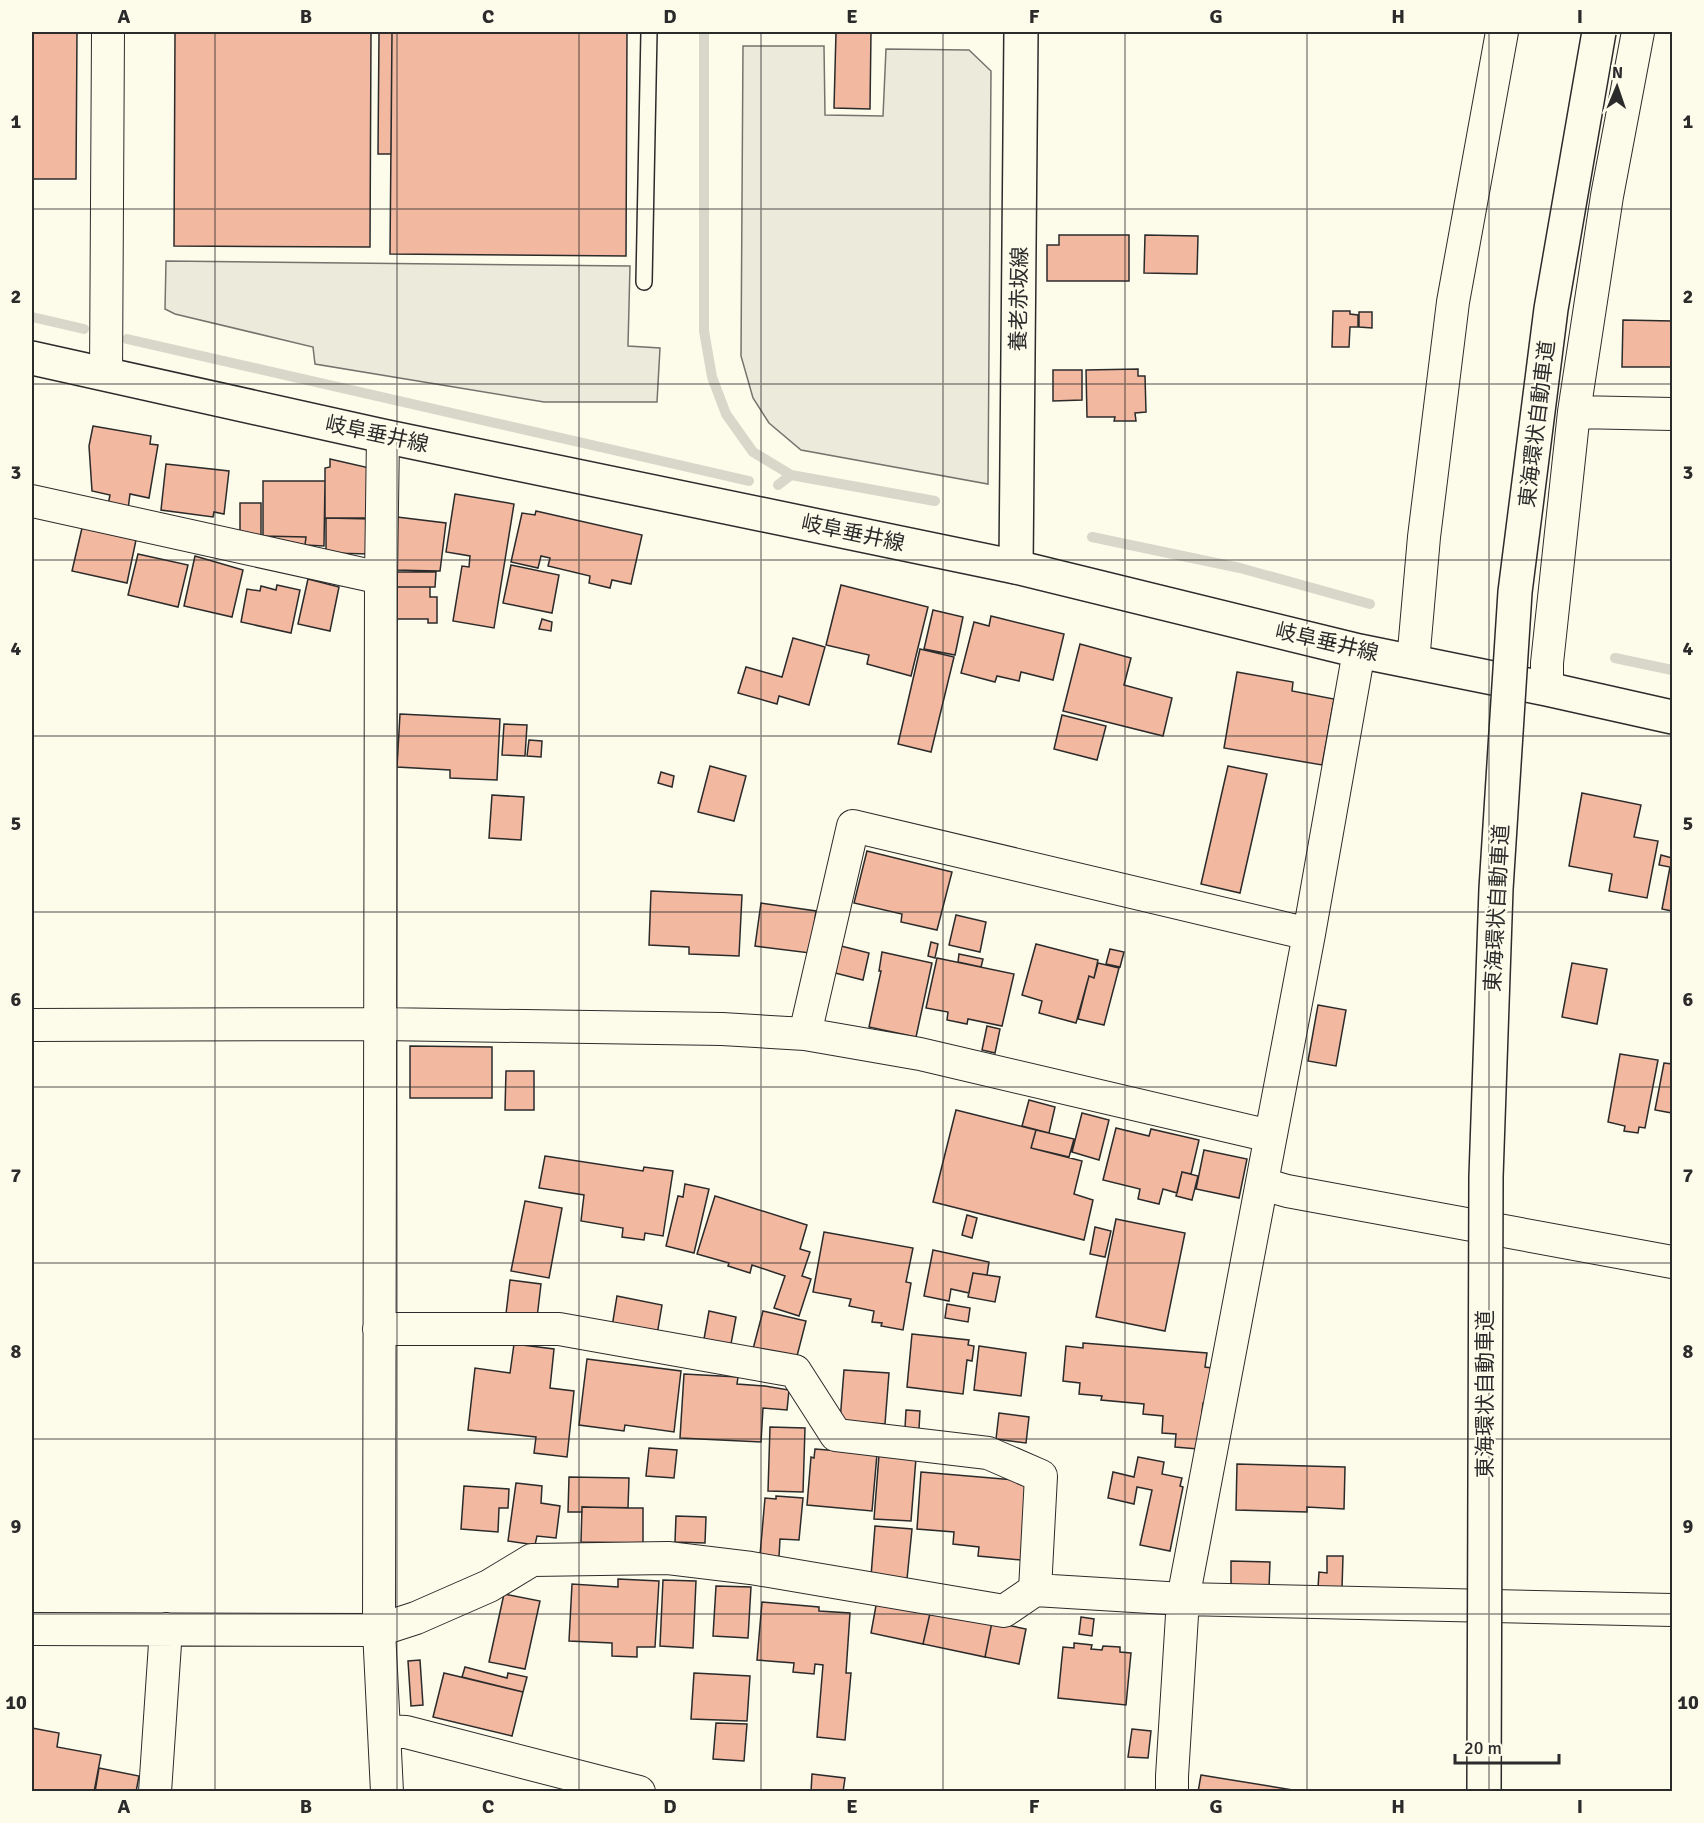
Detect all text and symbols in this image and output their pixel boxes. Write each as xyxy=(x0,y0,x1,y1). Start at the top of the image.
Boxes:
text: A xyxy=(118,4,131,29)
text: B xyxy=(300,4,312,29)
text: C xyxy=(482,4,494,29)
text: D xyxy=(663,4,677,29)
text: E xyxy=(846,4,858,29)
text: F xyxy=(1029,4,1040,29)
text: G xyxy=(1209,4,1223,29)
text: H xyxy=(1391,4,1405,29)
text: I xyxy=(1577,4,1583,29)
north arrow xyxy=(1587,57,1647,117)
text: N xyxy=(1612,63,1623,83)
text: 1 xyxy=(11,109,22,134)
text: 1 xyxy=(1683,109,1694,134)
street label: 養老赤坂線 xyxy=(1005,246,1033,352)
text: 2 xyxy=(11,284,21,309)
text: 2 xyxy=(1683,284,1693,309)
street label: 東海環状自動車道 xyxy=(1514,339,1560,509)
street label: 岐阜垂井線 xyxy=(323,410,431,458)
text: 3 xyxy=(11,460,21,485)
text: 3 xyxy=(1683,460,1693,485)
street label: 岐阜垂井線 xyxy=(799,509,907,557)
street label: 岐阜垂井線 xyxy=(1273,618,1381,666)
text: 4 xyxy=(11,636,22,661)
text: 4 xyxy=(1683,636,1694,661)
text: 5 xyxy=(11,811,21,836)
text: 5 xyxy=(1683,811,1693,836)
street label: 東海環状自動車道 xyxy=(1480,823,1514,993)
text: 6 xyxy=(11,987,22,1012)
text: 6 xyxy=(1683,987,1694,1012)
text: 7 xyxy=(11,1163,22,1188)
text: 7 xyxy=(1683,1163,1694,1188)
street label: 東海環状自動車道 xyxy=(1472,1310,1498,1478)
text: 8 xyxy=(11,1339,22,1364)
text: 8 xyxy=(1683,1339,1694,1364)
text: 9 xyxy=(11,1514,22,1539)
text: 9 xyxy=(1683,1514,1694,1539)
text: 10 xyxy=(5,1690,27,1715)
text: 10 xyxy=(1677,1690,1699,1715)
scale bar xyxy=(1455,1727,1558,1765)
text: 20 m xyxy=(1464,1737,1502,1759)
text: A xyxy=(118,1794,131,1819)
text: B xyxy=(300,1794,312,1819)
text: C xyxy=(482,1794,494,1819)
text: D xyxy=(663,1794,677,1819)
text: E xyxy=(846,1794,858,1819)
text: F xyxy=(1029,1794,1040,1819)
text: G xyxy=(1209,1794,1223,1819)
text: H xyxy=(1391,1794,1405,1819)
text: I xyxy=(1577,1794,1583,1819)

